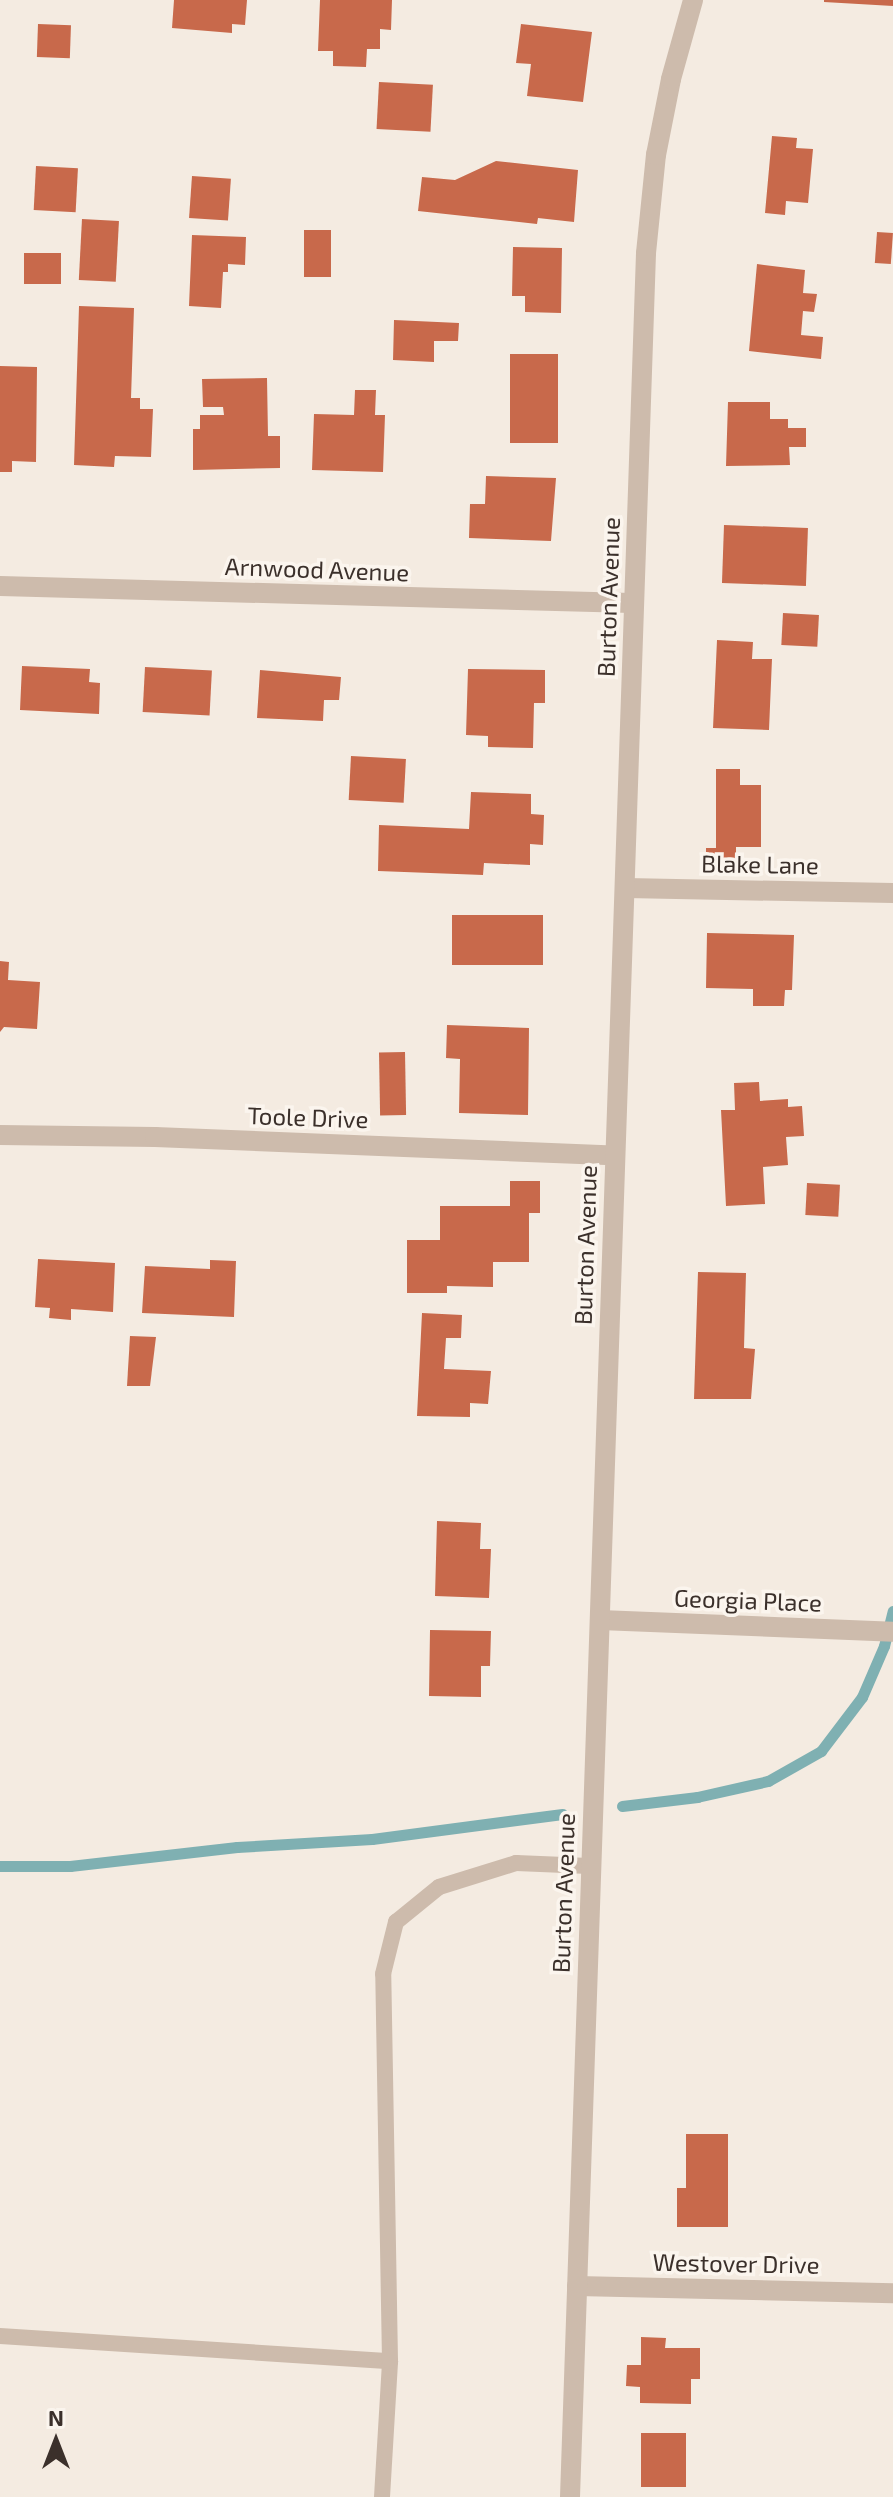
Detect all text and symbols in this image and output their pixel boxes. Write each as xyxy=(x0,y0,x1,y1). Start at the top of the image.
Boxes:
street label: Burton Avenue xyxy=(591,516,625,678)
street label: Arnwood Avenue xyxy=(224,551,410,587)
street label: Blake Lane xyxy=(701,849,819,879)
street label: Toole Drive xyxy=(247,1100,369,1134)
street label: Burton Avenue xyxy=(568,1164,602,1326)
street label: Georgia Place xyxy=(674,1583,822,1617)
street label: Burton Avenue xyxy=(546,1812,580,1974)
street label: Westover Drive xyxy=(652,2247,820,2279)
north arrow xyxy=(16,2401,96,2481)
text: N xyxy=(48,2404,64,2430)

